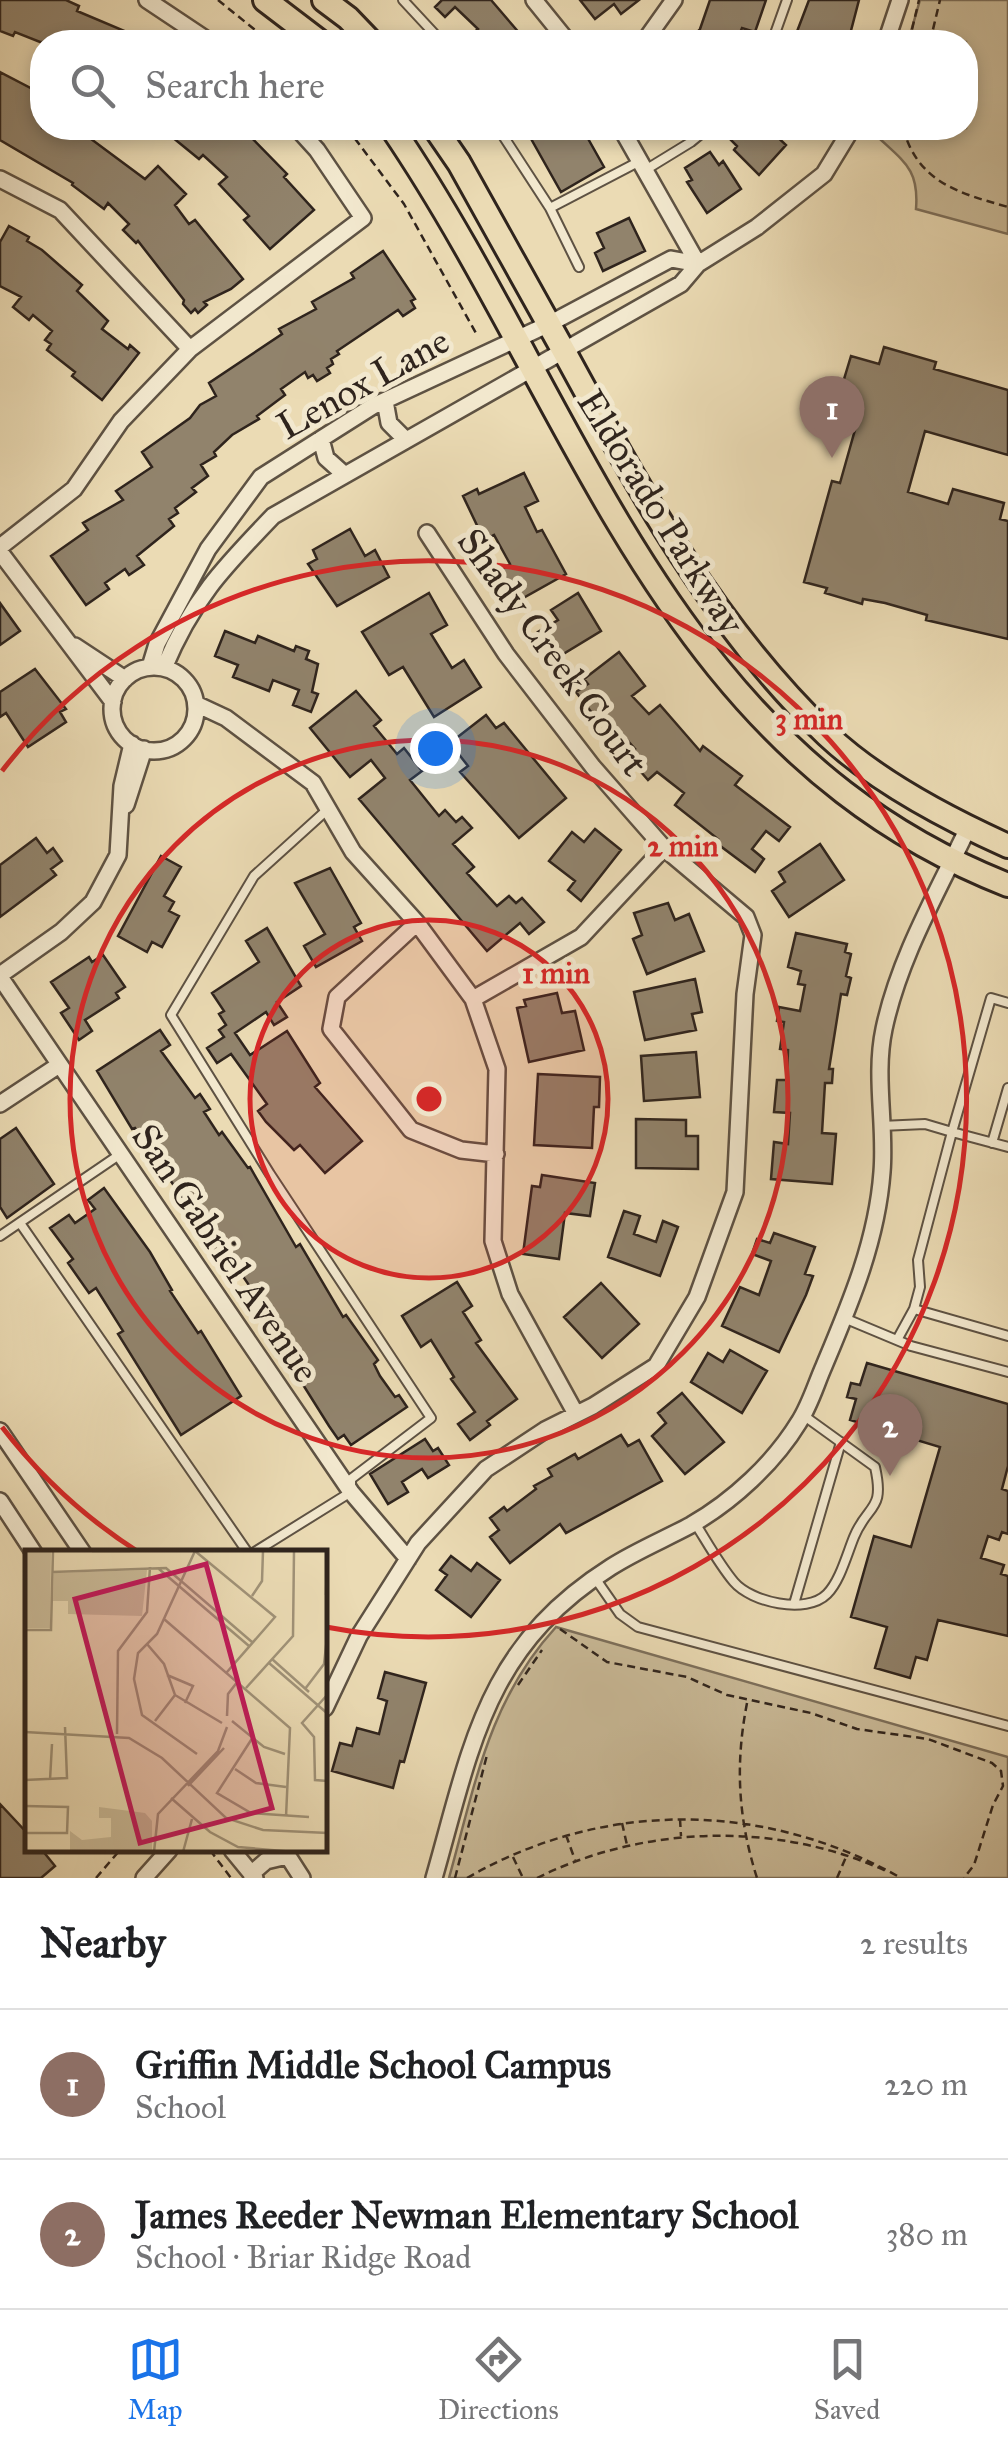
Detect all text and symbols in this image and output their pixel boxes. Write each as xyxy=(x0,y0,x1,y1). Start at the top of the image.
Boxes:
search box xyxy=(30,30,978,140)
icon: search xyxy=(65,58,120,113)
text: Search here xyxy=(145,62,325,108)
street label: Lenox Lane xyxy=(269,317,457,449)
pin: 1 xyxy=(800,376,864,458)
street label: Eldorado Parkway xyxy=(567,381,755,644)
street label: Shady Creek Court xyxy=(448,519,658,785)
text: 3 min xyxy=(775,701,844,737)
your location xyxy=(410,723,461,774)
text: 2 min xyxy=(648,828,719,864)
text: 1 min xyxy=(522,955,591,991)
centre of rings xyxy=(411,1081,447,1117)
street label: San Gabriel Avenue xyxy=(123,1115,329,1391)
pin: 2 xyxy=(858,1394,922,1476)
inset map xyxy=(25,1550,328,1853)
text: Nearby xyxy=(40,1917,165,1969)
text: 2 results xyxy=(860,1924,968,1963)
text: Griffin Middle School Campus xyxy=(135,2042,611,2088)
text: 1 xyxy=(66,2065,79,2104)
text: 220 m xyxy=(884,2065,968,2104)
text: School xyxy=(135,2088,226,2127)
text: James Reeder Newman Elementary School xyxy=(135,2192,799,2238)
text: 2 xyxy=(65,2215,80,2254)
text: 380 m xyxy=(886,2215,968,2254)
text: School · Briar Ridge Road xyxy=(135,2238,471,2277)
tab: Map xyxy=(128,2332,183,2427)
tab: Directions xyxy=(438,2332,559,2427)
tab: Saved xyxy=(814,2332,880,2427)

